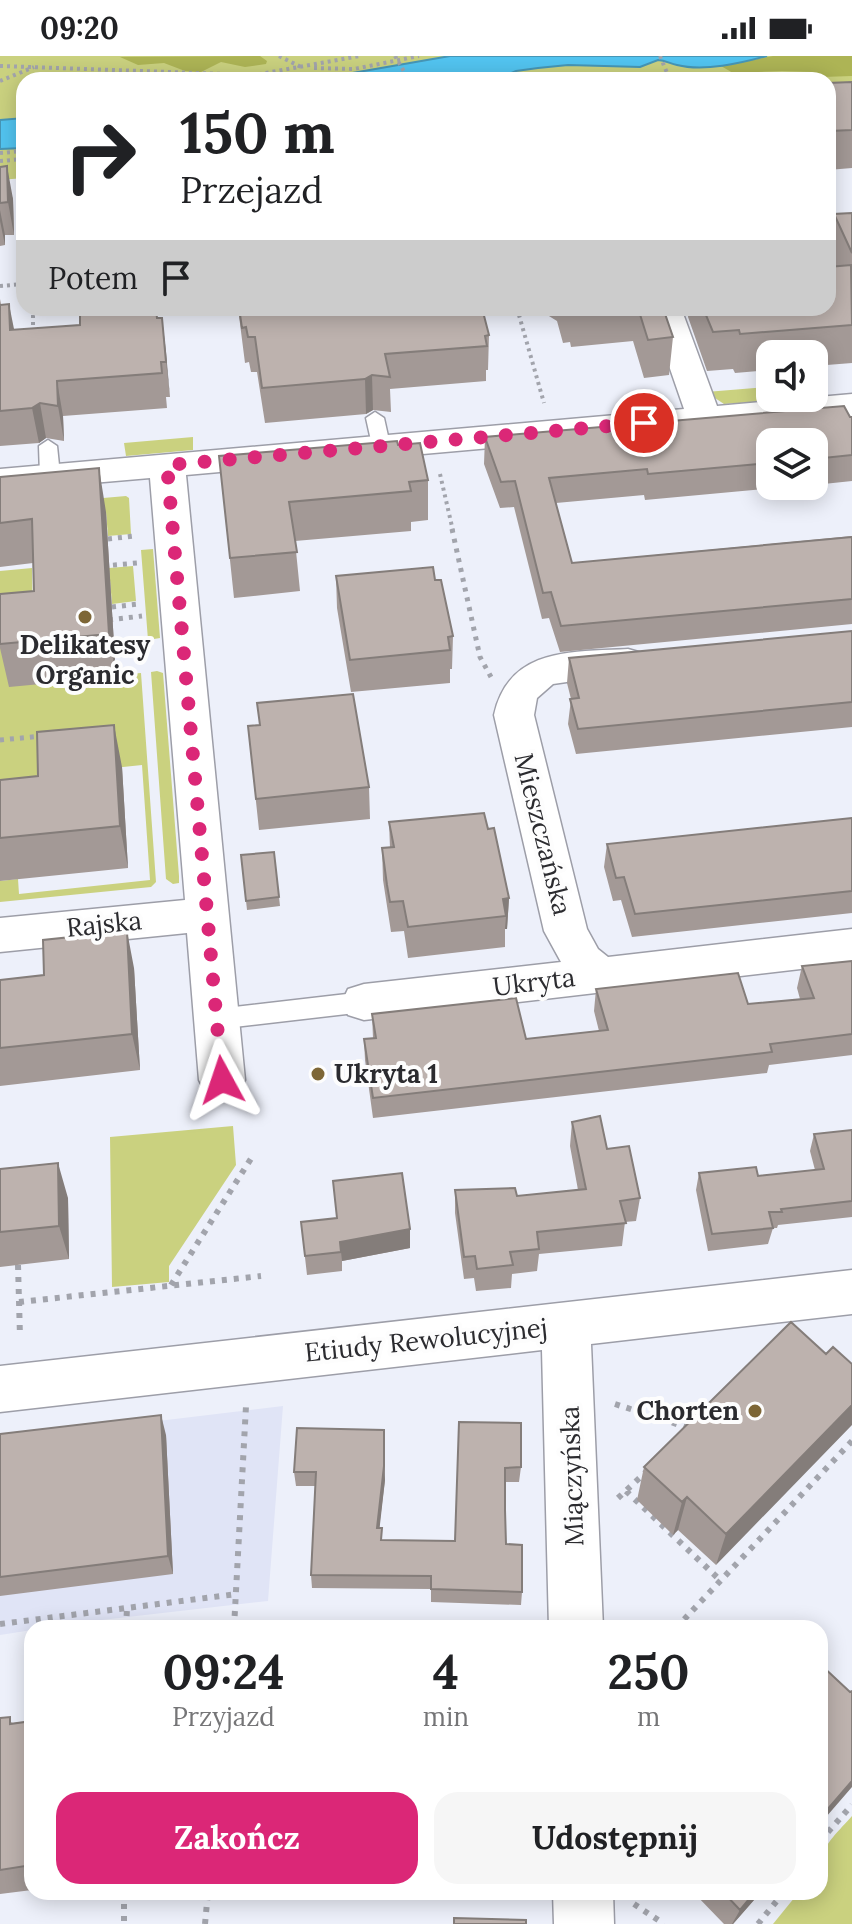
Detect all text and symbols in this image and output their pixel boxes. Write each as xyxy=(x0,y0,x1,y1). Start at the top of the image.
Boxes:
text: 09:20 xyxy=(40,9,119,47)
text: 150 m xyxy=(180,97,335,168)
icon: right xyxy=(48,104,152,208)
text: Przejazd xyxy=(180,167,323,213)
icon: arrive xyxy=(154,256,198,300)
text: Potem xyxy=(48,259,138,297)
map controls xyxy=(756,340,828,500)
button: sound xyxy=(756,340,828,412)
pin xyxy=(610,389,678,457)
icon: arrive xyxy=(622,401,666,445)
button: layers xyxy=(756,428,828,500)
marker: Delikatesy Organic xyxy=(76,608,94,626)
place label: Delikatesy Organic xyxy=(20,628,151,691)
street label: Mieszczańska xyxy=(507,749,580,918)
street label: Rajska xyxy=(64,903,143,944)
street label: Ukryta xyxy=(491,960,577,1003)
position arrow xyxy=(180,1038,264,1122)
place label: Ukryta 1 xyxy=(334,1057,438,1090)
marker: Ukryta 1 xyxy=(309,1065,327,1083)
street label: Etiudy Rewolucyjnej xyxy=(303,1310,549,1369)
place label: Chorten xyxy=(636,1394,739,1427)
marker: Chorten xyxy=(746,1402,764,1420)
street label: Miączyńska xyxy=(553,1405,590,1547)
text: 09:24 xyxy=(162,1641,284,1702)
text: 4 xyxy=(433,1641,459,1702)
text: 250 xyxy=(608,1641,690,1702)
text: Przyjazd xyxy=(172,1700,275,1733)
text: min xyxy=(423,1700,469,1733)
text: m xyxy=(637,1700,660,1733)
button: Zakończ xyxy=(56,1792,418,1884)
button: Udostępnij xyxy=(434,1792,796,1884)

